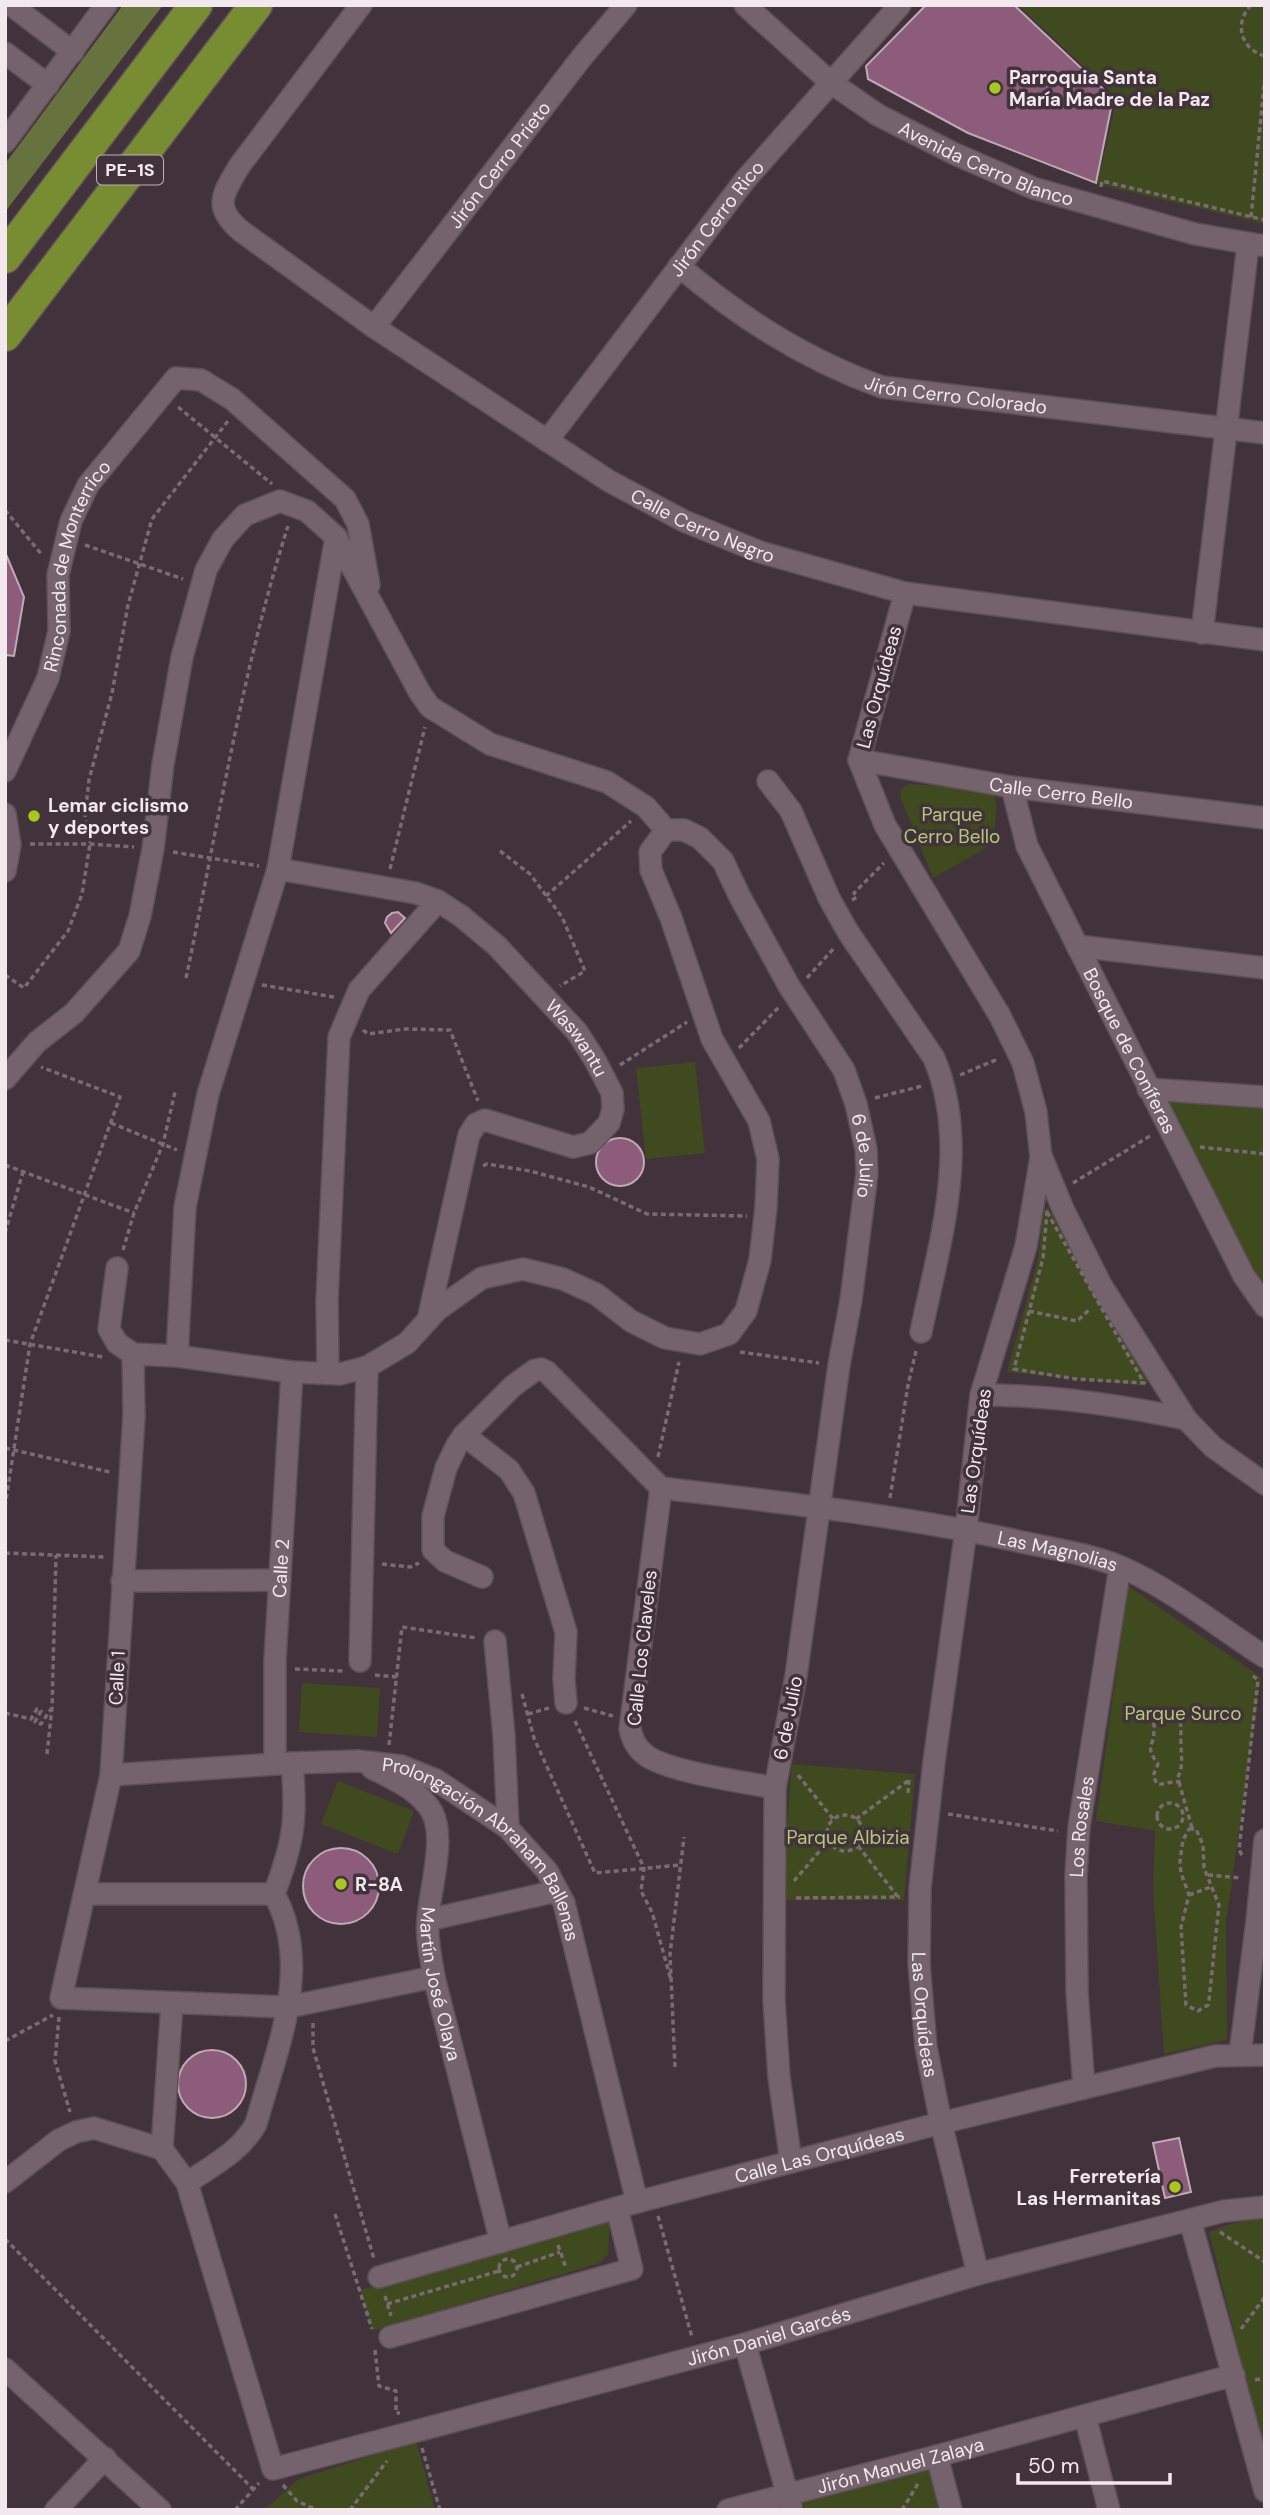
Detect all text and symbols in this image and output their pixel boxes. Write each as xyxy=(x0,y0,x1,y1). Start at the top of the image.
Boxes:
place label: Parroquia Santa María Madre de la Paz xyxy=(1009,65,1210,112)
marker: Parroquia Santa María Madre de la Paz xyxy=(987,80,1003,96)
street label: Jirón Cerro Prieto xyxy=(442,96,556,233)
street label: Avenida Cerro Blanco xyxy=(895,115,1077,211)
road number: PE-1S xyxy=(97,155,163,184)
street label: Jirón Cerro Rico xyxy=(664,155,769,281)
street label: Jirón Cerro Colorado xyxy=(861,369,1048,419)
street label: Rinconada de Monterrico xyxy=(37,455,116,675)
street label: Calle Cerro Negro xyxy=(627,482,778,568)
street label: Las Orquídeas xyxy=(851,623,907,751)
street label: Calle Cerro Bello xyxy=(987,771,1135,814)
place label: Lemar ciclismo y deportes xyxy=(48,793,189,840)
park label: Parque Cerro Bello xyxy=(904,802,1000,849)
marker: Lemar ciclismo y deportes xyxy=(26,808,42,824)
street label: Bosque de Coníferas xyxy=(1078,963,1183,1138)
street label: Waswantu xyxy=(540,994,614,1081)
street label: 6 de Julio xyxy=(846,1111,880,1200)
street label: Las Orquídeas xyxy=(955,1387,997,1515)
street label: Las Magnolias xyxy=(995,1525,1122,1577)
street label: Calle 2 xyxy=(266,1538,295,1598)
street label: Calle Los Claveles xyxy=(621,1569,663,1727)
street label: Calle 1 xyxy=(103,1650,131,1706)
street label: 6 de Julio xyxy=(768,1674,808,1762)
park label: Parque Surco xyxy=(1125,1701,1241,1726)
street label: Prolongación Abraham Ballenas xyxy=(381,1751,585,1944)
street label: Los Rosales xyxy=(1063,1774,1099,1878)
park label: Parque Albizia xyxy=(786,1825,910,1850)
place label: R-8A xyxy=(355,1872,404,1897)
marker: R-8A xyxy=(333,1876,349,1892)
street label: Martín José Olaya xyxy=(415,1906,467,2063)
street label: Las Orquídeas xyxy=(906,1952,944,2079)
street label: Calle Las Orquídeas xyxy=(732,2121,907,2189)
place label: Ferretería Las Hermanitas xyxy=(1017,2164,1161,2211)
marker: Ferretería Las Hermanitas xyxy=(1167,2179,1183,2195)
street label: Jirón Daniel Garcés xyxy=(684,2300,854,2371)
street label: Jirón Manuel Zalaya xyxy=(814,2431,986,2499)
scale bar xyxy=(1018,2442,1170,2486)
text: 50 m xyxy=(1028,2452,1079,2480)

